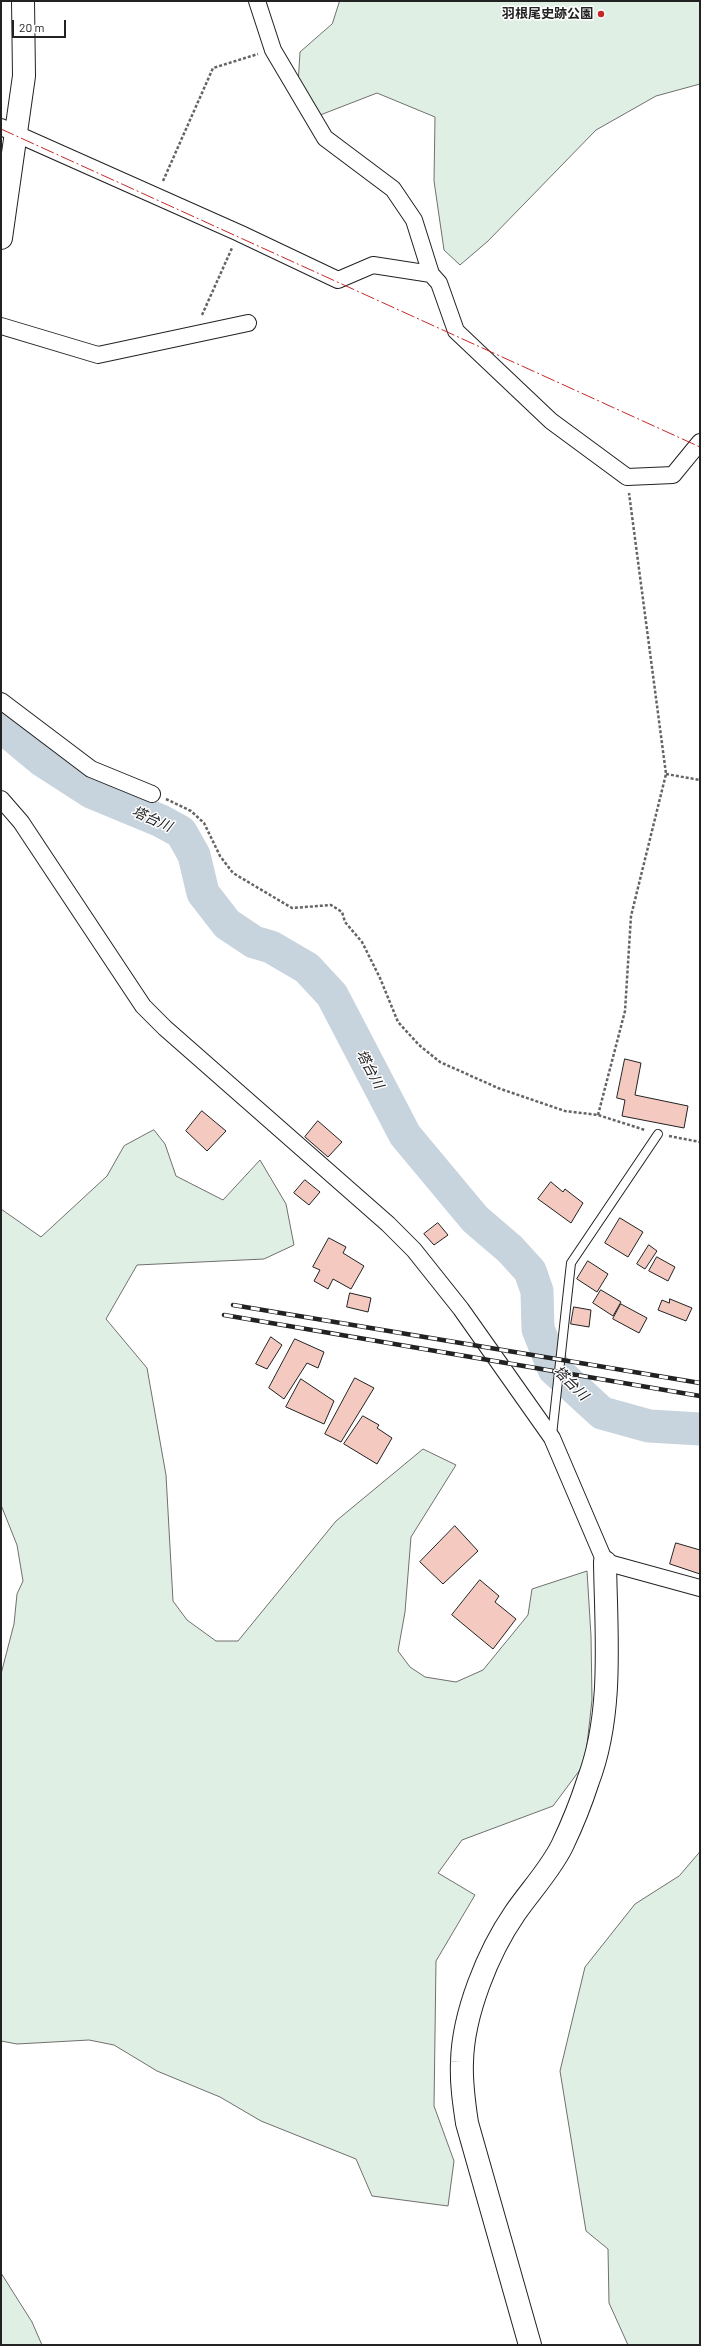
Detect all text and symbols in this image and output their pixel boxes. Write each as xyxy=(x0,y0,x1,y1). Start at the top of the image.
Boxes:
place label: 羽根尾史跡公園 xyxy=(502,6,593,22)
marker: 羽根尾史跡公園 xyxy=(596,9,606,19)
scale bar xyxy=(14,12,68,38)
text: 20 m xyxy=(19,20,45,34)
water label: 塔台川 xyxy=(129,803,175,835)
water label: 塔台川 xyxy=(353,1047,387,1091)
water label: 塔台川 xyxy=(550,1362,592,1404)

